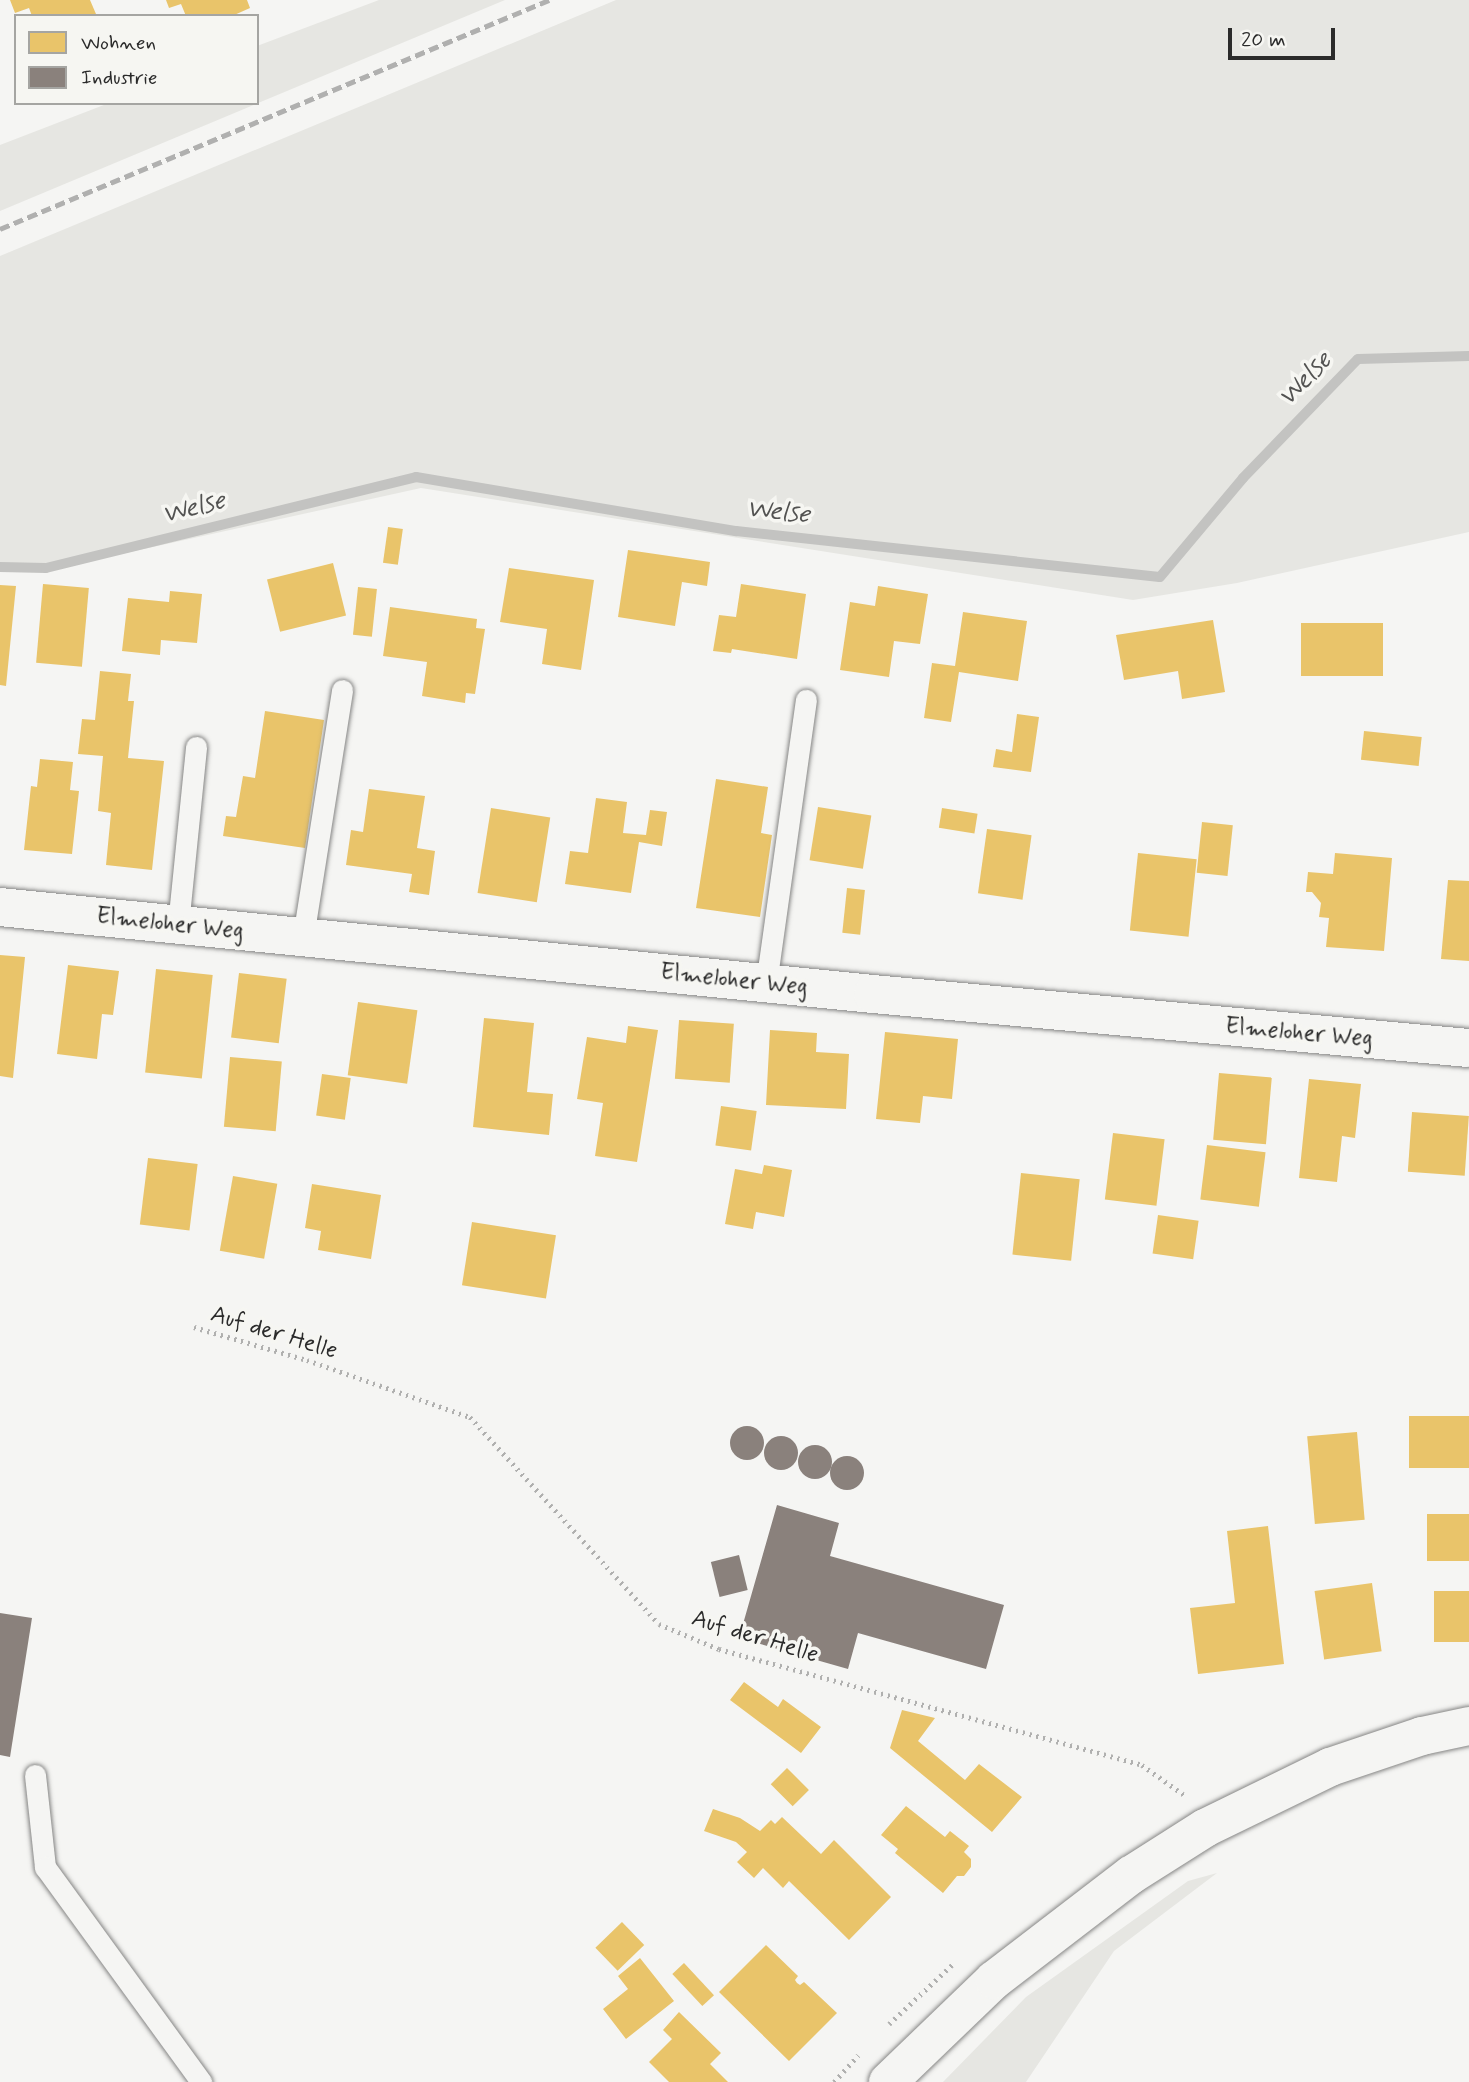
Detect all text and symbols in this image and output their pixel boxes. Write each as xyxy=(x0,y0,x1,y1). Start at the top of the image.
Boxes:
legend xyxy=(14,14,259,105)
scale bar xyxy=(1231,14,1338,58)
text: 20 m xyxy=(1241,26,1286,54)
text: Wohnen xyxy=(81,29,156,57)
text: Industrie xyxy=(81,64,157,92)
water label: Welse xyxy=(1273,346,1339,414)
water label: Welse xyxy=(159,486,229,532)
water label: Welse xyxy=(745,494,811,532)
street label: Elmeloher Weg xyxy=(94,902,246,946)
street label: Elmeloher Weg xyxy=(658,958,810,1002)
street label: Elmeloher Weg xyxy=(1223,1012,1375,1054)
street label: Auf der Helle xyxy=(208,1300,340,1366)
street label: Auf der Helle xyxy=(689,1604,821,1670)

